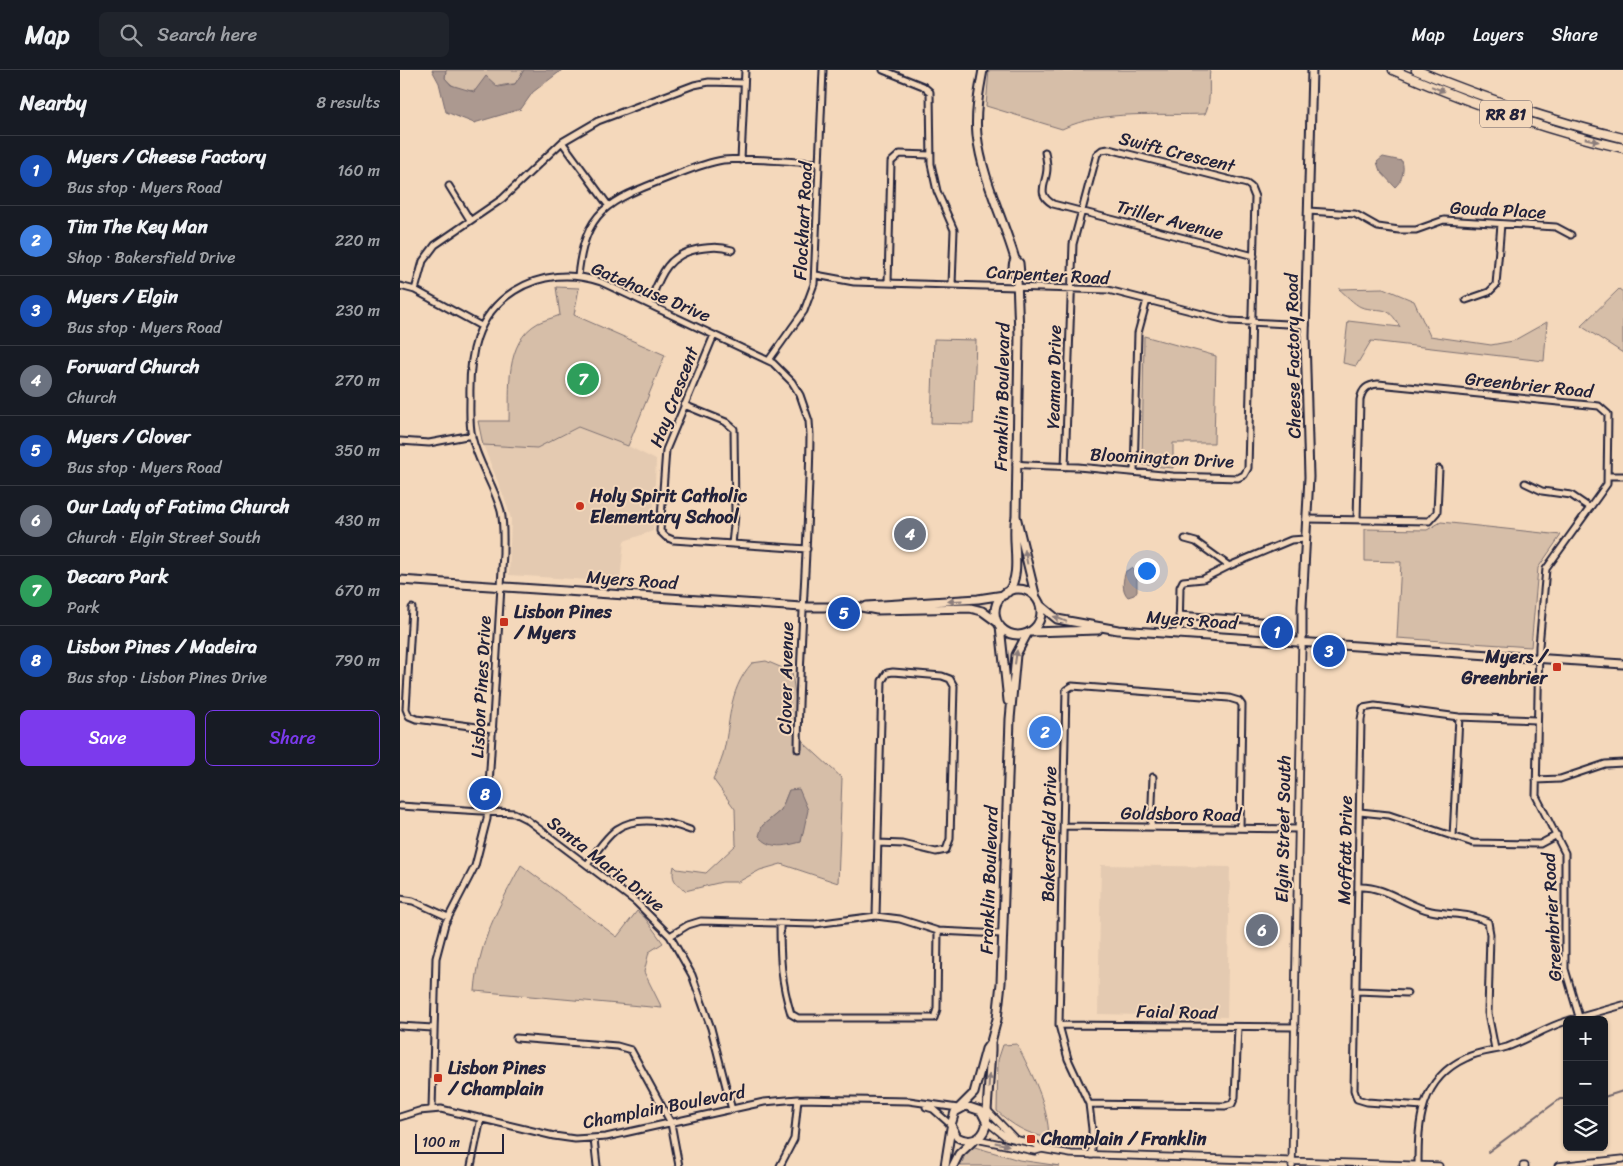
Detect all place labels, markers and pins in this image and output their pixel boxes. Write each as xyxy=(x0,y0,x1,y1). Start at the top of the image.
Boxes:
pin: 7 xyxy=(567,360,599,398)
place label: Holy Spirit Catholic Elementary School xyxy=(589,480,748,533)
marker: Holy Spirit Catholic Elementary School xyxy=(574,500,586,512)
pin: 4 xyxy=(894,515,926,553)
pin: 5 xyxy=(828,594,860,632)
place label: Lisbon Pines / Myers xyxy=(513,596,613,649)
pin: 1 xyxy=(1261,613,1293,651)
marker: Lisbon Pines / Myers xyxy=(498,616,510,628)
pin: 3 xyxy=(1313,632,1345,670)
place label: Myers / Greenbrier xyxy=(1461,641,1550,694)
marker: Myers / Greenbrier xyxy=(1551,661,1563,673)
pin: 2 xyxy=(1029,713,1061,751)
pin: 8 xyxy=(469,775,501,813)
pin: 6 xyxy=(1246,911,1278,949)
place label: Lisbon Pines / Champlain xyxy=(447,1052,547,1105)
marker: Lisbon Pines / Champlain xyxy=(432,1072,444,1084)
place label: Champlain / Franklin xyxy=(1040,1123,1207,1155)
marker: Champlain / Franklin xyxy=(1025,1133,1037,1145)

